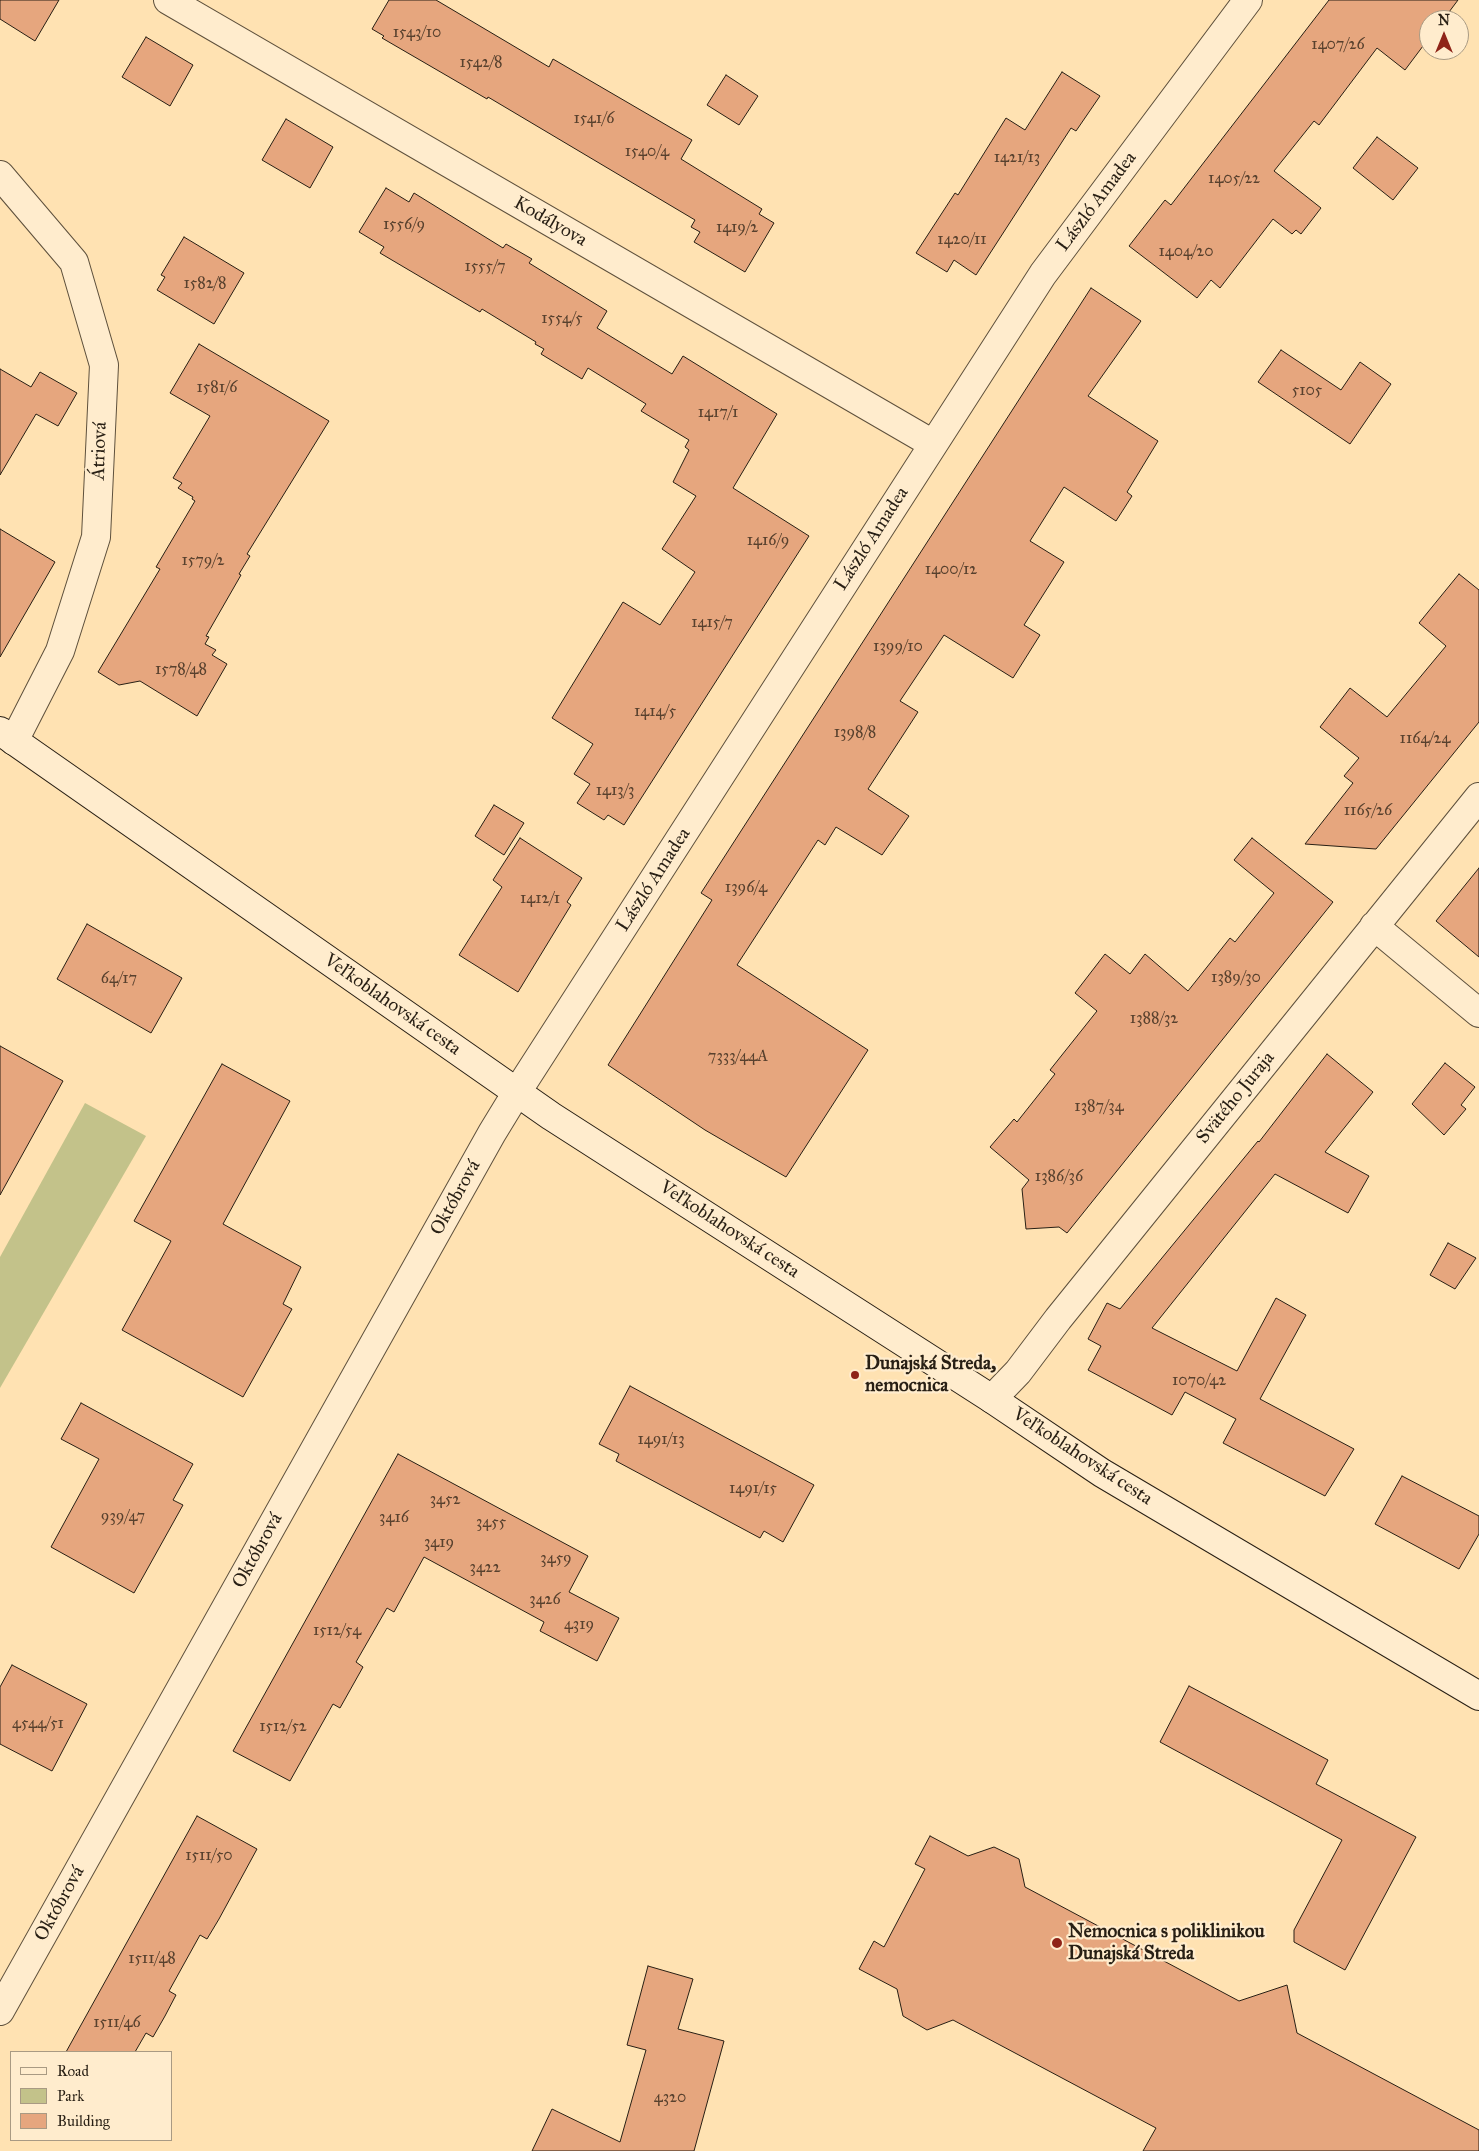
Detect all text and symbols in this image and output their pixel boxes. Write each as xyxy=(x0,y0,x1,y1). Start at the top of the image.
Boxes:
north arrow xyxy=(1419,10,1469,60)
text: N xyxy=(1438,12,1450,29)
house number: 1543/10 xyxy=(393,23,441,43)
house number: 1407/26 xyxy=(1311,35,1365,55)
house number: 1542/8 xyxy=(460,53,502,73)
house number: 1541/6 xyxy=(574,109,614,129)
house number: 1540/4 xyxy=(625,142,669,162)
house number: 1421/13 xyxy=(994,148,1040,168)
street label: László Amadea xyxy=(1052,148,1142,256)
house number: 1405/22 xyxy=(1208,169,1260,189)
street label: Kodályova xyxy=(509,192,591,252)
house number: 1556/9 xyxy=(383,215,425,235)
house number: 1419/2 xyxy=(716,218,758,238)
house number: 1420/11 xyxy=(937,230,987,250)
house number: 1404/20 xyxy=(1159,242,1213,262)
house number: 1555/7 xyxy=(464,257,506,277)
house number: 1582/8 xyxy=(184,274,226,294)
house number: 1554/5 xyxy=(541,309,583,329)
house number: 1581/6 xyxy=(197,378,237,398)
house number: 5105 xyxy=(1292,381,1322,401)
house number: 1417/1 xyxy=(698,403,738,423)
street label: Átriová xyxy=(88,421,112,481)
street label: László Amadea xyxy=(830,483,914,595)
house number: 1416/9 xyxy=(747,531,789,551)
house number: 1579/2 xyxy=(182,551,224,571)
house number: 1400/12 xyxy=(925,560,977,580)
house number: 1415/7 xyxy=(691,613,733,633)
house number: 1399/10 xyxy=(873,637,923,657)
house number: 1578/48 xyxy=(155,660,207,680)
house number: 1414/5 xyxy=(634,702,676,722)
house number: 1398/8 xyxy=(834,723,876,743)
house number: 1164/24 xyxy=(1400,729,1450,749)
house number: 1413/3 xyxy=(596,781,634,801)
house number: 1165/26 xyxy=(1344,801,1392,821)
street label: László Amadea xyxy=(612,824,696,936)
house number: 1396/4 xyxy=(725,878,767,898)
house number: 1412/1 xyxy=(520,889,560,909)
street label: Veľkoblahovská cesta xyxy=(319,949,465,1061)
house number: 1389/30 xyxy=(1211,968,1261,988)
house number: 64/17 xyxy=(101,969,137,989)
house number: 1388/32 xyxy=(1130,1009,1178,1029)
house number: 7333/44A xyxy=(708,1047,768,1067)
street label: Svätého Juraja xyxy=(1192,1047,1280,1149)
house number: 1387/34 xyxy=(1074,1097,1124,1117)
street label: Októbrová xyxy=(426,1156,486,1240)
house number: 1386/36 xyxy=(1035,1167,1083,1187)
street label: Veľkoblahovská cesta xyxy=(655,1176,803,1284)
place label: Dunajská Streda, nemocnica xyxy=(865,1353,996,1397)
marker: Dunajská Streda, nemocnica xyxy=(849,1369,861,1381)
house number: 1070/42 xyxy=(1172,1371,1226,1391)
street label: Veľkoblahovská cesta xyxy=(1008,1403,1156,1511)
house number: 1491/13 xyxy=(637,1430,685,1450)
house number: 1491/15 xyxy=(729,1479,777,1499)
house number: 3452 xyxy=(430,1490,460,1510)
house number: 939/47 xyxy=(101,1507,145,1527)
house number: 3416 xyxy=(379,1508,409,1528)
street label: Októbrová xyxy=(228,1509,288,1593)
house number: 3455 xyxy=(476,1513,506,1533)
house number: 3419 xyxy=(424,1533,454,1553)
house number: 3459 xyxy=(540,1549,572,1569)
house number: 3422 xyxy=(469,1558,501,1578)
house number: 3426 xyxy=(529,1590,561,1610)
house number: 4319 xyxy=(564,1615,594,1635)
house number: 1512/54 xyxy=(313,1621,361,1641)
house number: 4544/51 xyxy=(12,1714,64,1734)
house number: 1512/52 xyxy=(259,1717,307,1737)
house number: 1511/50 xyxy=(185,1846,233,1866)
street label: Októbrová xyxy=(30,1862,90,1946)
place label: Nemocnica s poliklinikou Dunajská Streda xyxy=(1068,1921,1265,1965)
marker: Nemocnica s poliklinikou Dunajská Streda xyxy=(1050,1936,1064,1950)
house number: 1511/48 xyxy=(128,1949,176,1969)
house number: 1511/46 xyxy=(93,2013,141,2033)
legend xyxy=(10,2051,172,2141)
text: Road xyxy=(57,2062,89,2080)
text: Park xyxy=(57,2087,84,2105)
house number: 4320 xyxy=(654,2088,686,2108)
text: Building xyxy=(57,2112,110,2130)

